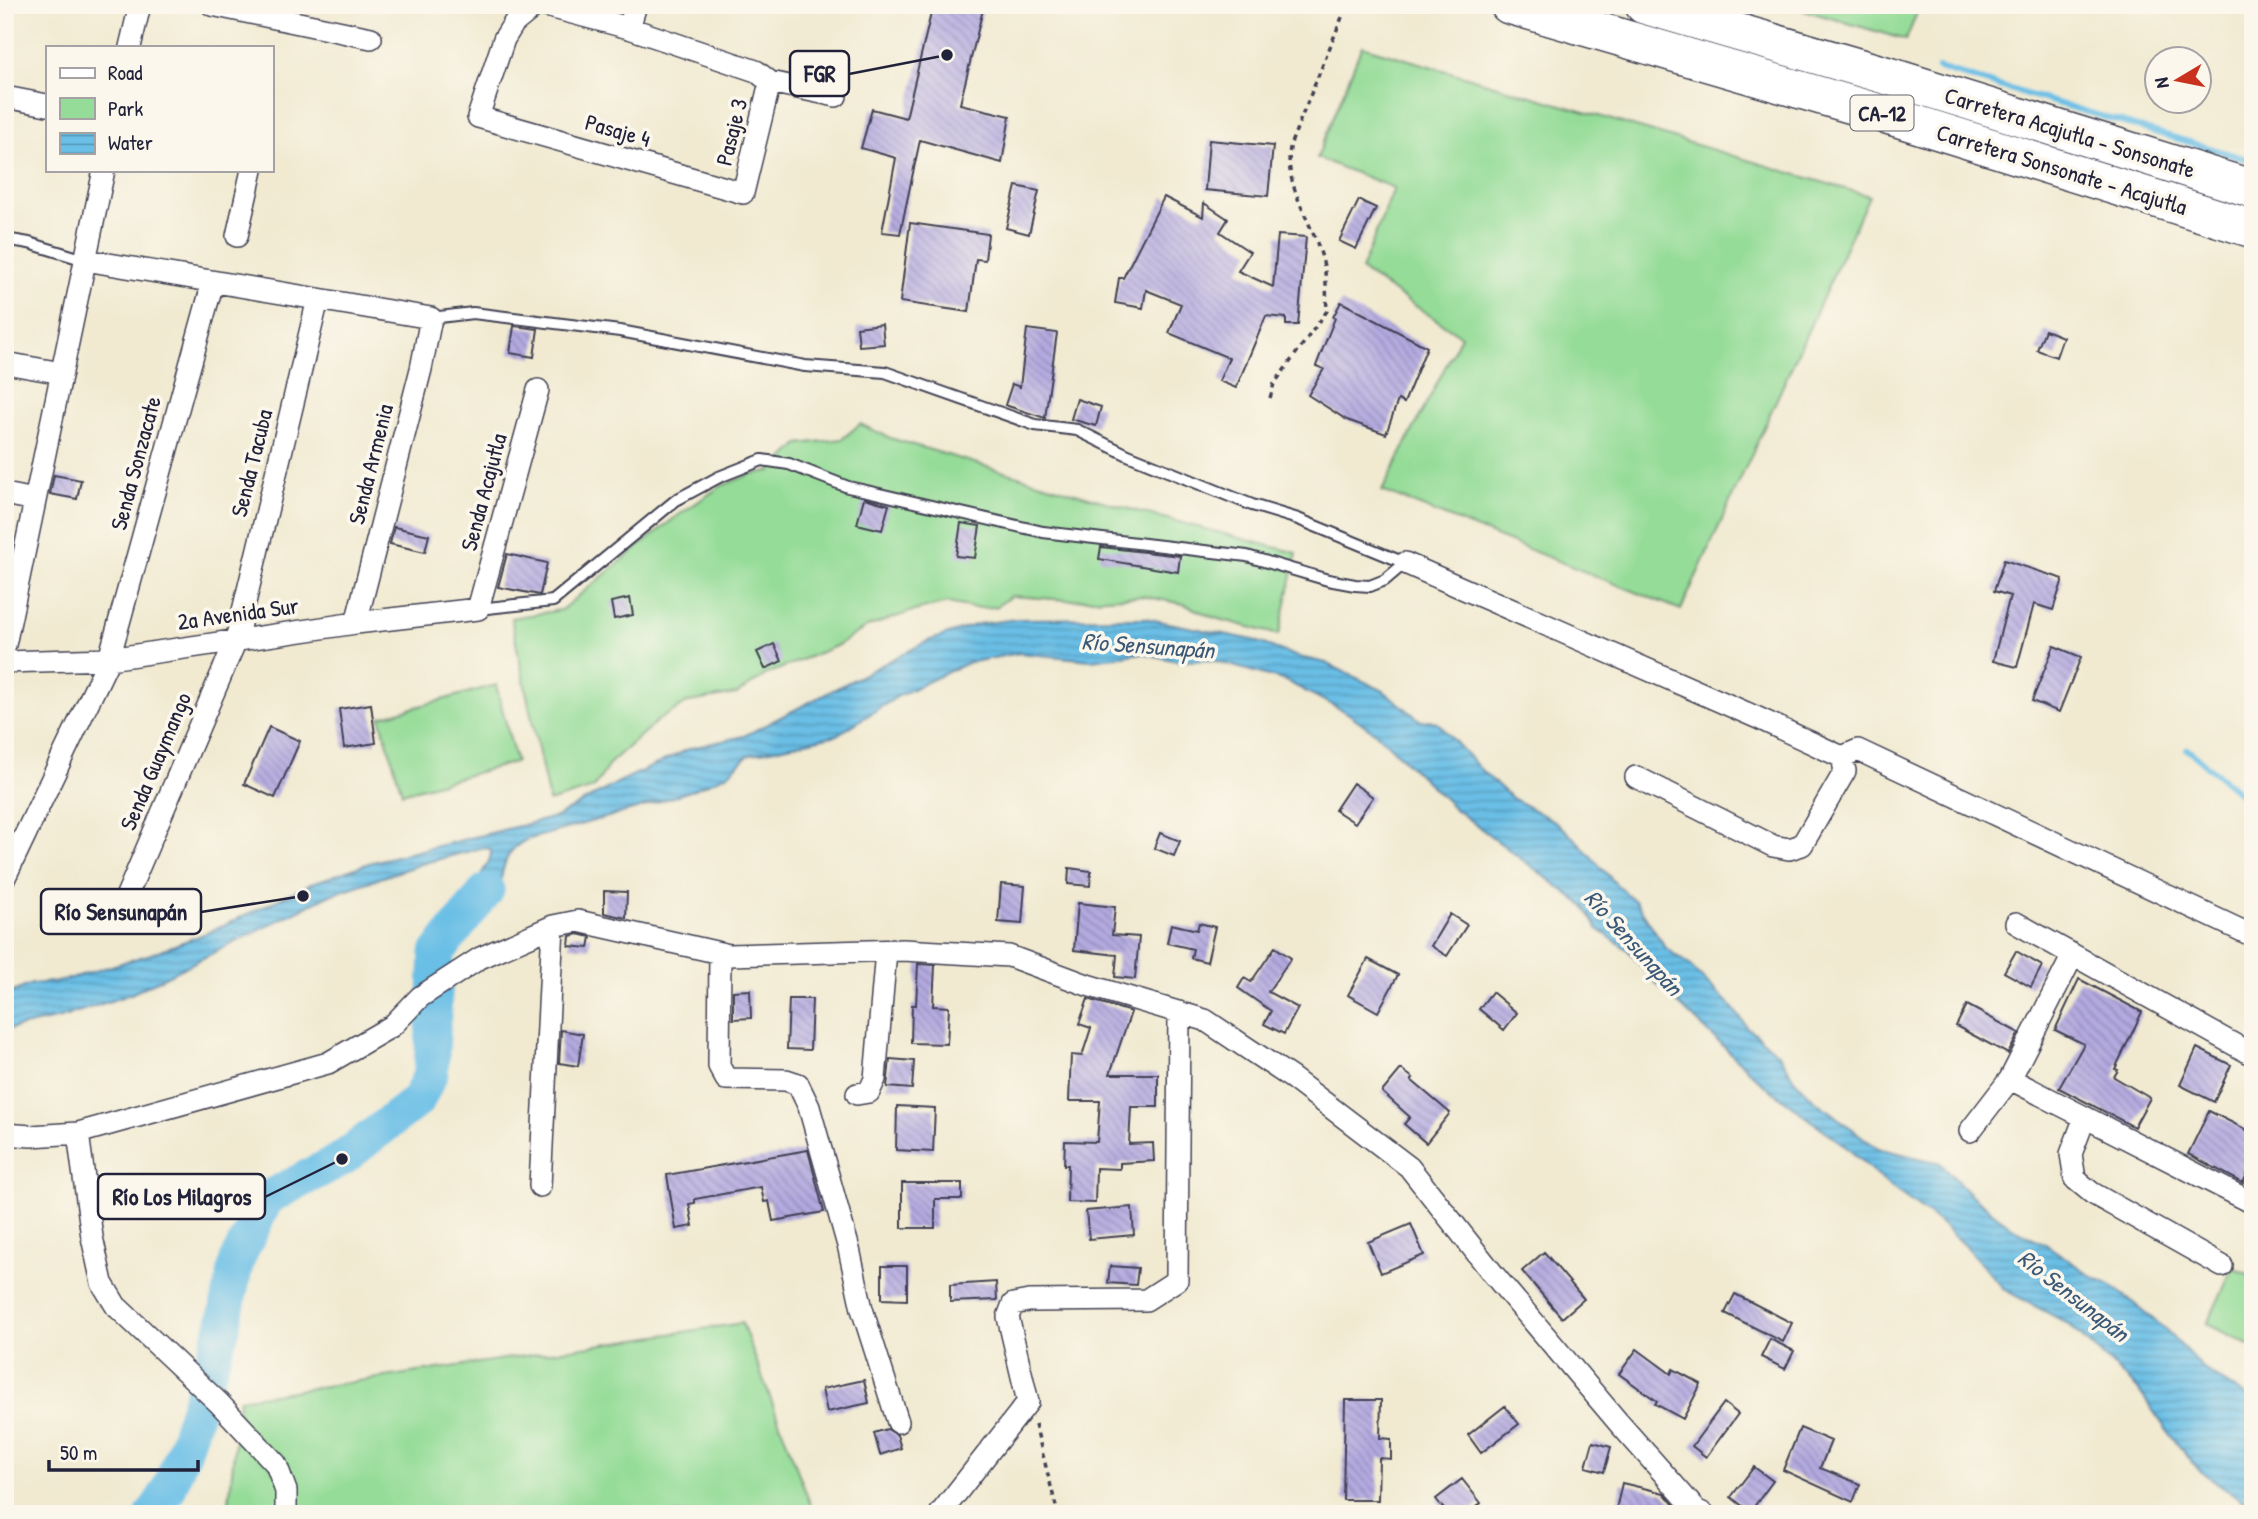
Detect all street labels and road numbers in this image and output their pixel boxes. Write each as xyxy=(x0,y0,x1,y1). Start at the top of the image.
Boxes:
street label: Carretera Acajutla - Sonsonate xyxy=(1941,79,2199,185)
street label: Pasaje 3 xyxy=(708,95,754,169)
road number: CA-12 xyxy=(1850,96,1913,130)
street label: Pasaje 4 xyxy=(582,106,654,154)
street label: Carretera Sonsonate - Acajutla xyxy=(1933,116,2191,222)
street label: Senda Sonzacate xyxy=(102,393,168,533)
street label: Senda Armenia xyxy=(340,401,400,527)
street label: Senda Tacuba xyxy=(223,406,279,520)
street label: Senda Acajutla xyxy=(452,430,514,554)
street label: 2a Avenida Sur xyxy=(175,589,301,637)
street label: Senda Guaymango xyxy=(112,687,198,835)

